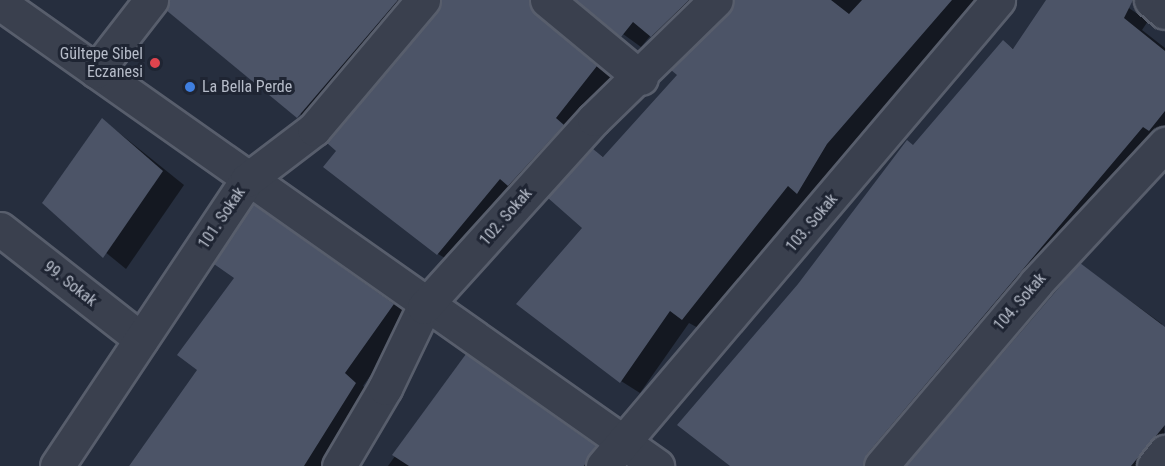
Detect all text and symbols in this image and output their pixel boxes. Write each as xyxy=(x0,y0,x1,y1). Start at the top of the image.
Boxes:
place label: Gültepe Sibel Eczanesi xyxy=(60,44,143,82)
marker: Gültepe Sibel Eczanesi xyxy=(148,56,162,70)
place label: La Bella Perde xyxy=(202,77,292,97)
marker: La Bella Perde xyxy=(183,80,197,94)
street label: 101. Sokak xyxy=(194,184,250,252)
street label: 102. Sokak xyxy=(476,184,536,250)
street label: 103. Sokak xyxy=(782,190,842,256)
street label: 99. Sokak xyxy=(40,257,100,311)
street label: 104. Sokak xyxy=(990,269,1050,335)

